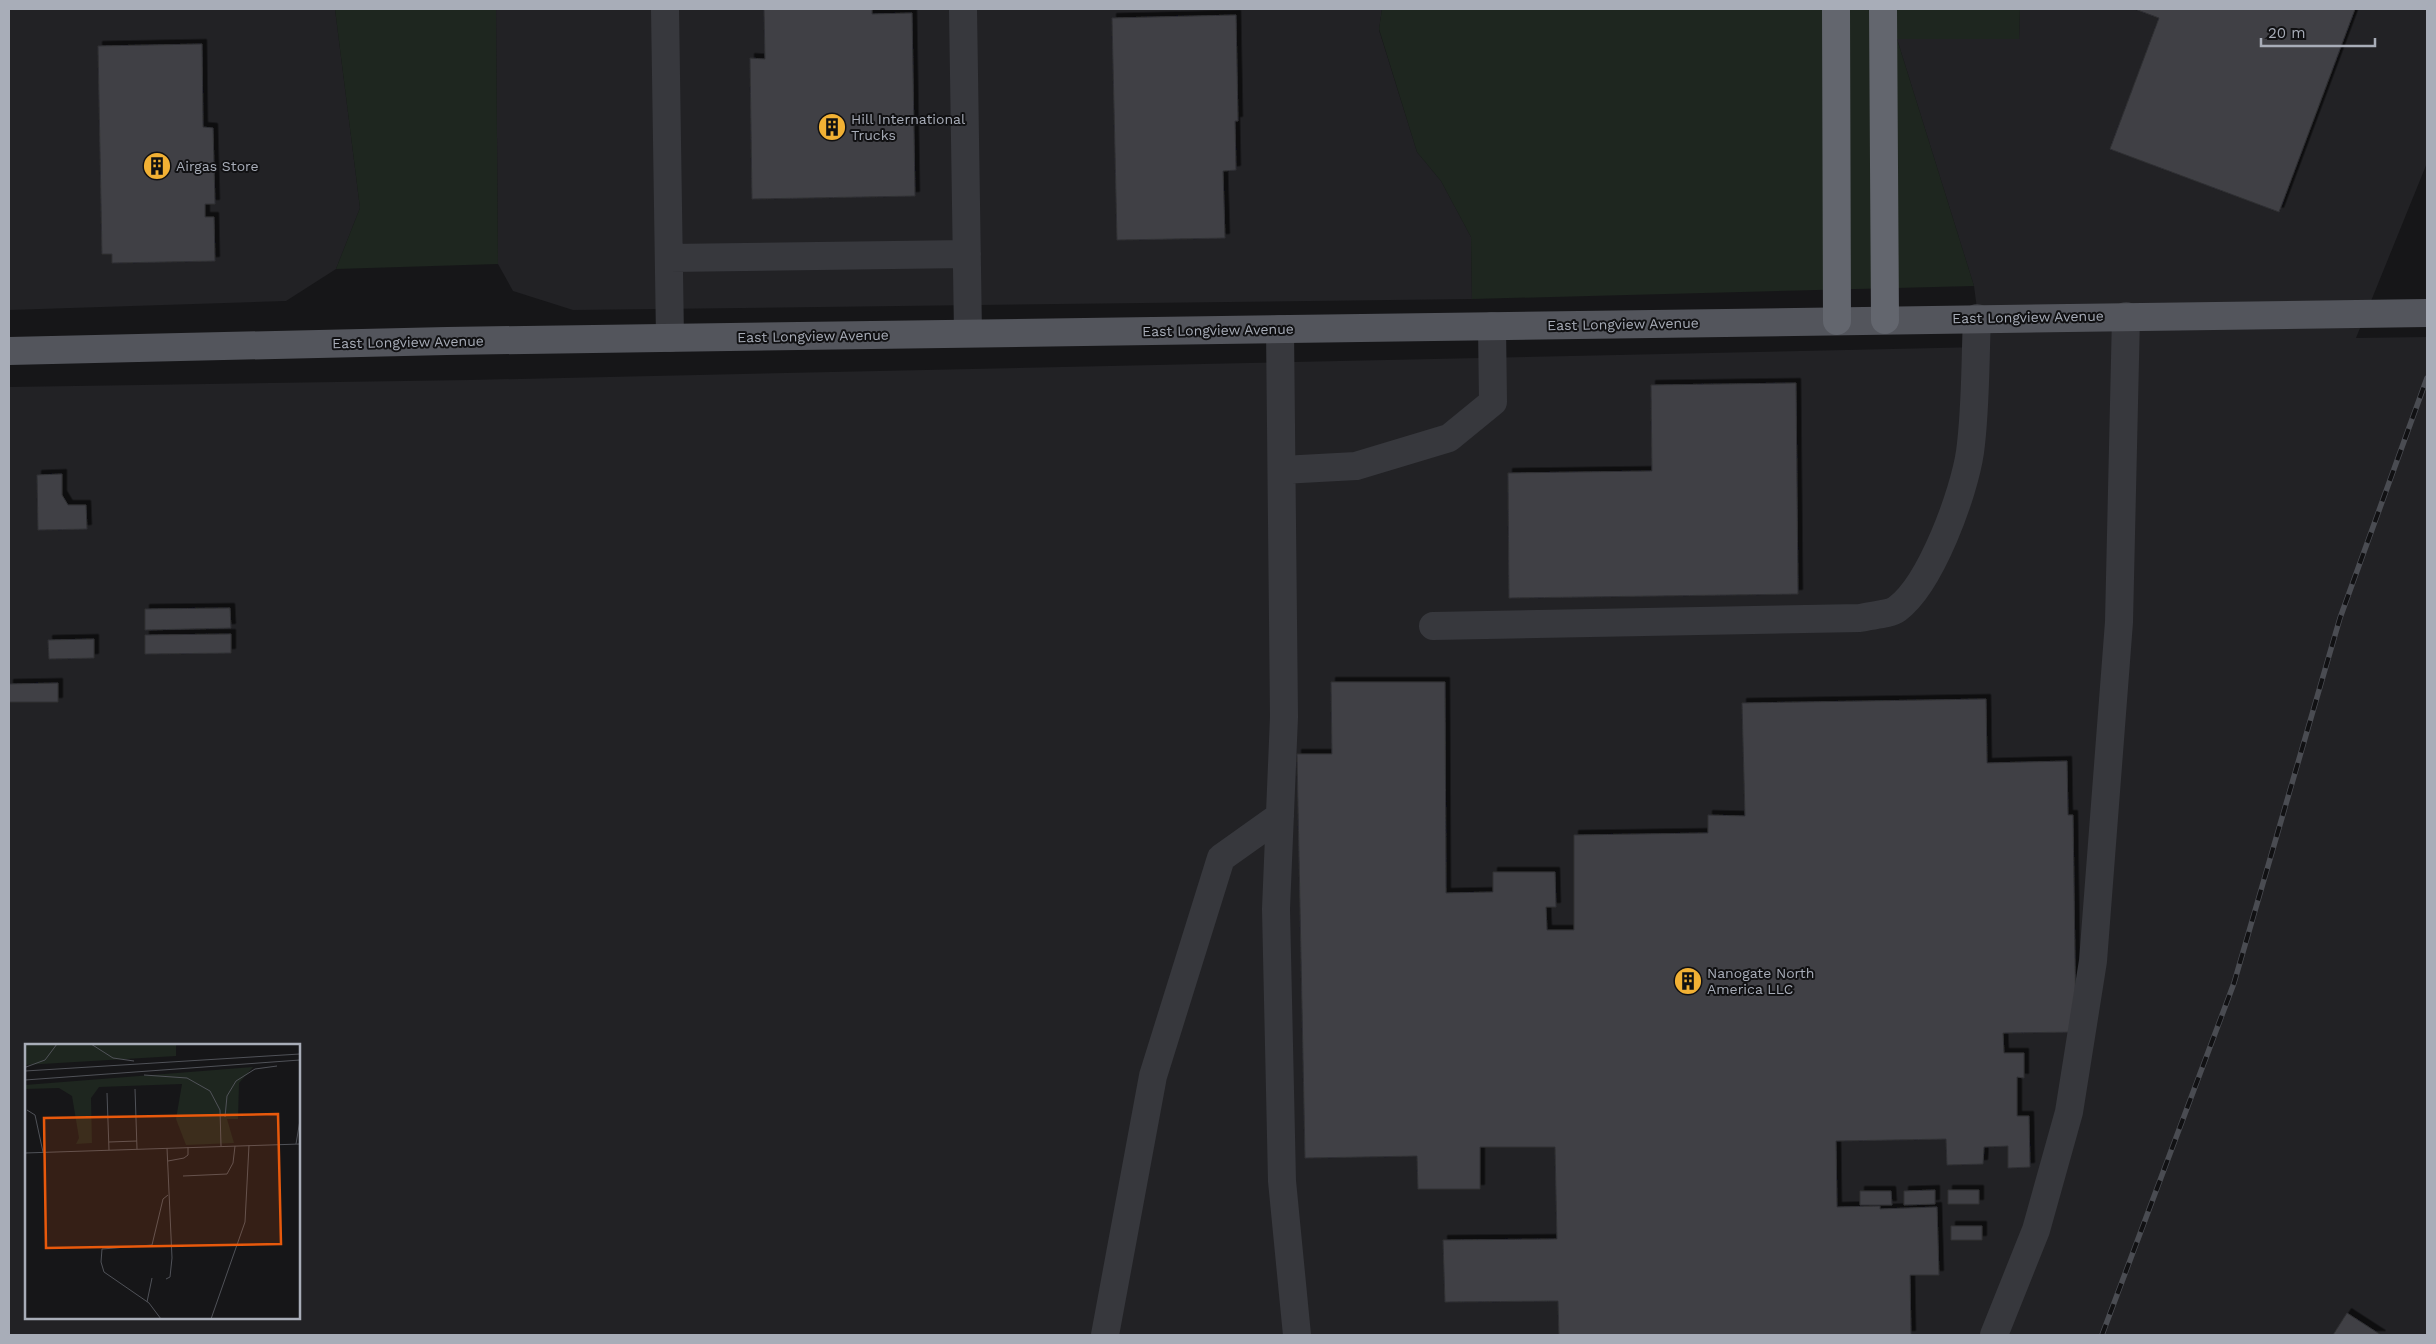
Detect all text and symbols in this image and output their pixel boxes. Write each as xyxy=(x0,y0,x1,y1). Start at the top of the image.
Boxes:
scale bar xyxy=(2261,15,2375,47)
text: 20 m xyxy=(2268,24,2306,42)
place label: Hill International Trucks xyxy=(851,111,966,143)
building icon: Hill International Trucks xyxy=(817,112,847,142)
building icon: Airgas Store xyxy=(142,151,172,181)
place label: Airgas Store xyxy=(176,158,259,174)
street label: East Longview Avenue xyxy=(1952,308,2104,326)
street label: East Longview Avenue xyxy=(1547,315,1699,333)
street label: East Longview Avenue xyxy=(1142,321,1294,339)
street label: East Longview Avenue xyxy=(737,327,889,345)
street label: East Longview Avenue xyxy=(332,333,484,351)
place label: Nanogate North America LLC xyxy=(1707,965,1814,997)
building icon: Nanogate North America LLC xyxy=(1673,966,1703,996)
inset map xyxy=(25,1044,300,1319)

